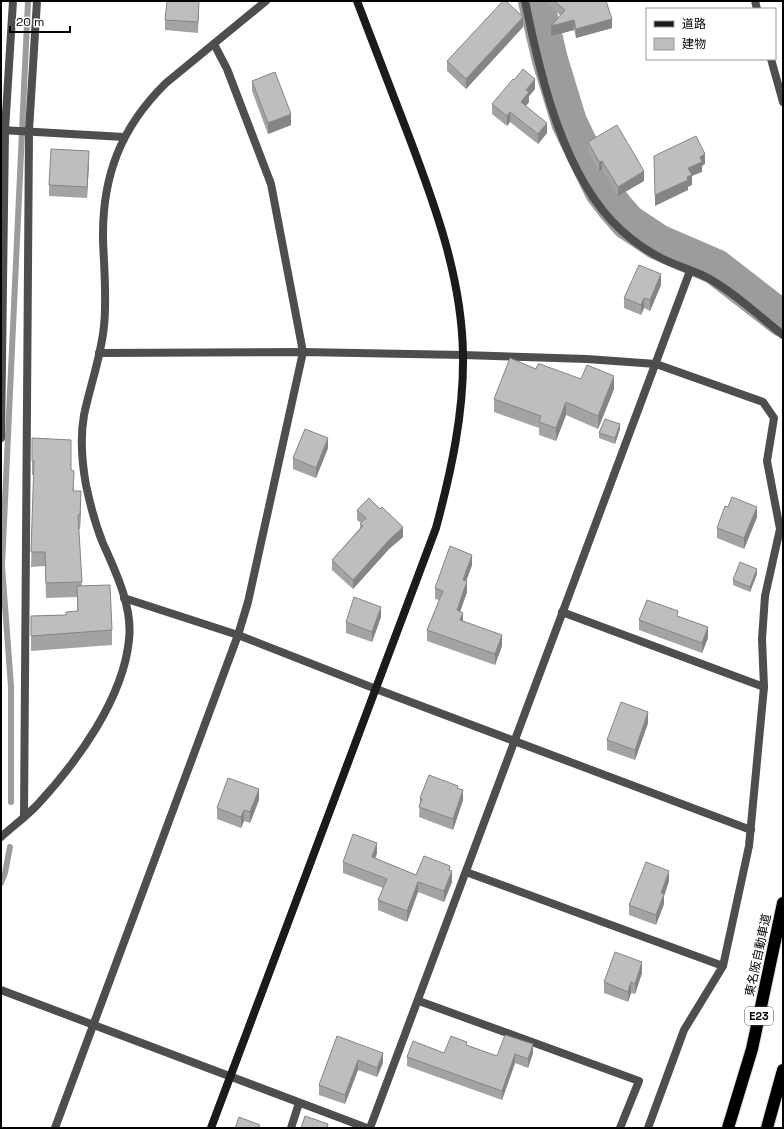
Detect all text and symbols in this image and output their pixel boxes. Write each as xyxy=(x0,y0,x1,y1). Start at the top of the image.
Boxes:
scale bar xyxy=(10,8,70,34)
legend xyxy=(646,8,776,60)
text: 20 m xyxy=(16,14,44,30)
text: 道路 xyxy=(682,16,706,32)
text: 建物 xyxy=(682,36,706,52)
street label: 東名阪自動車道 xyxy=(741,912,775,998)
road number: E23 xyxy=(745,1007,773,1025)

